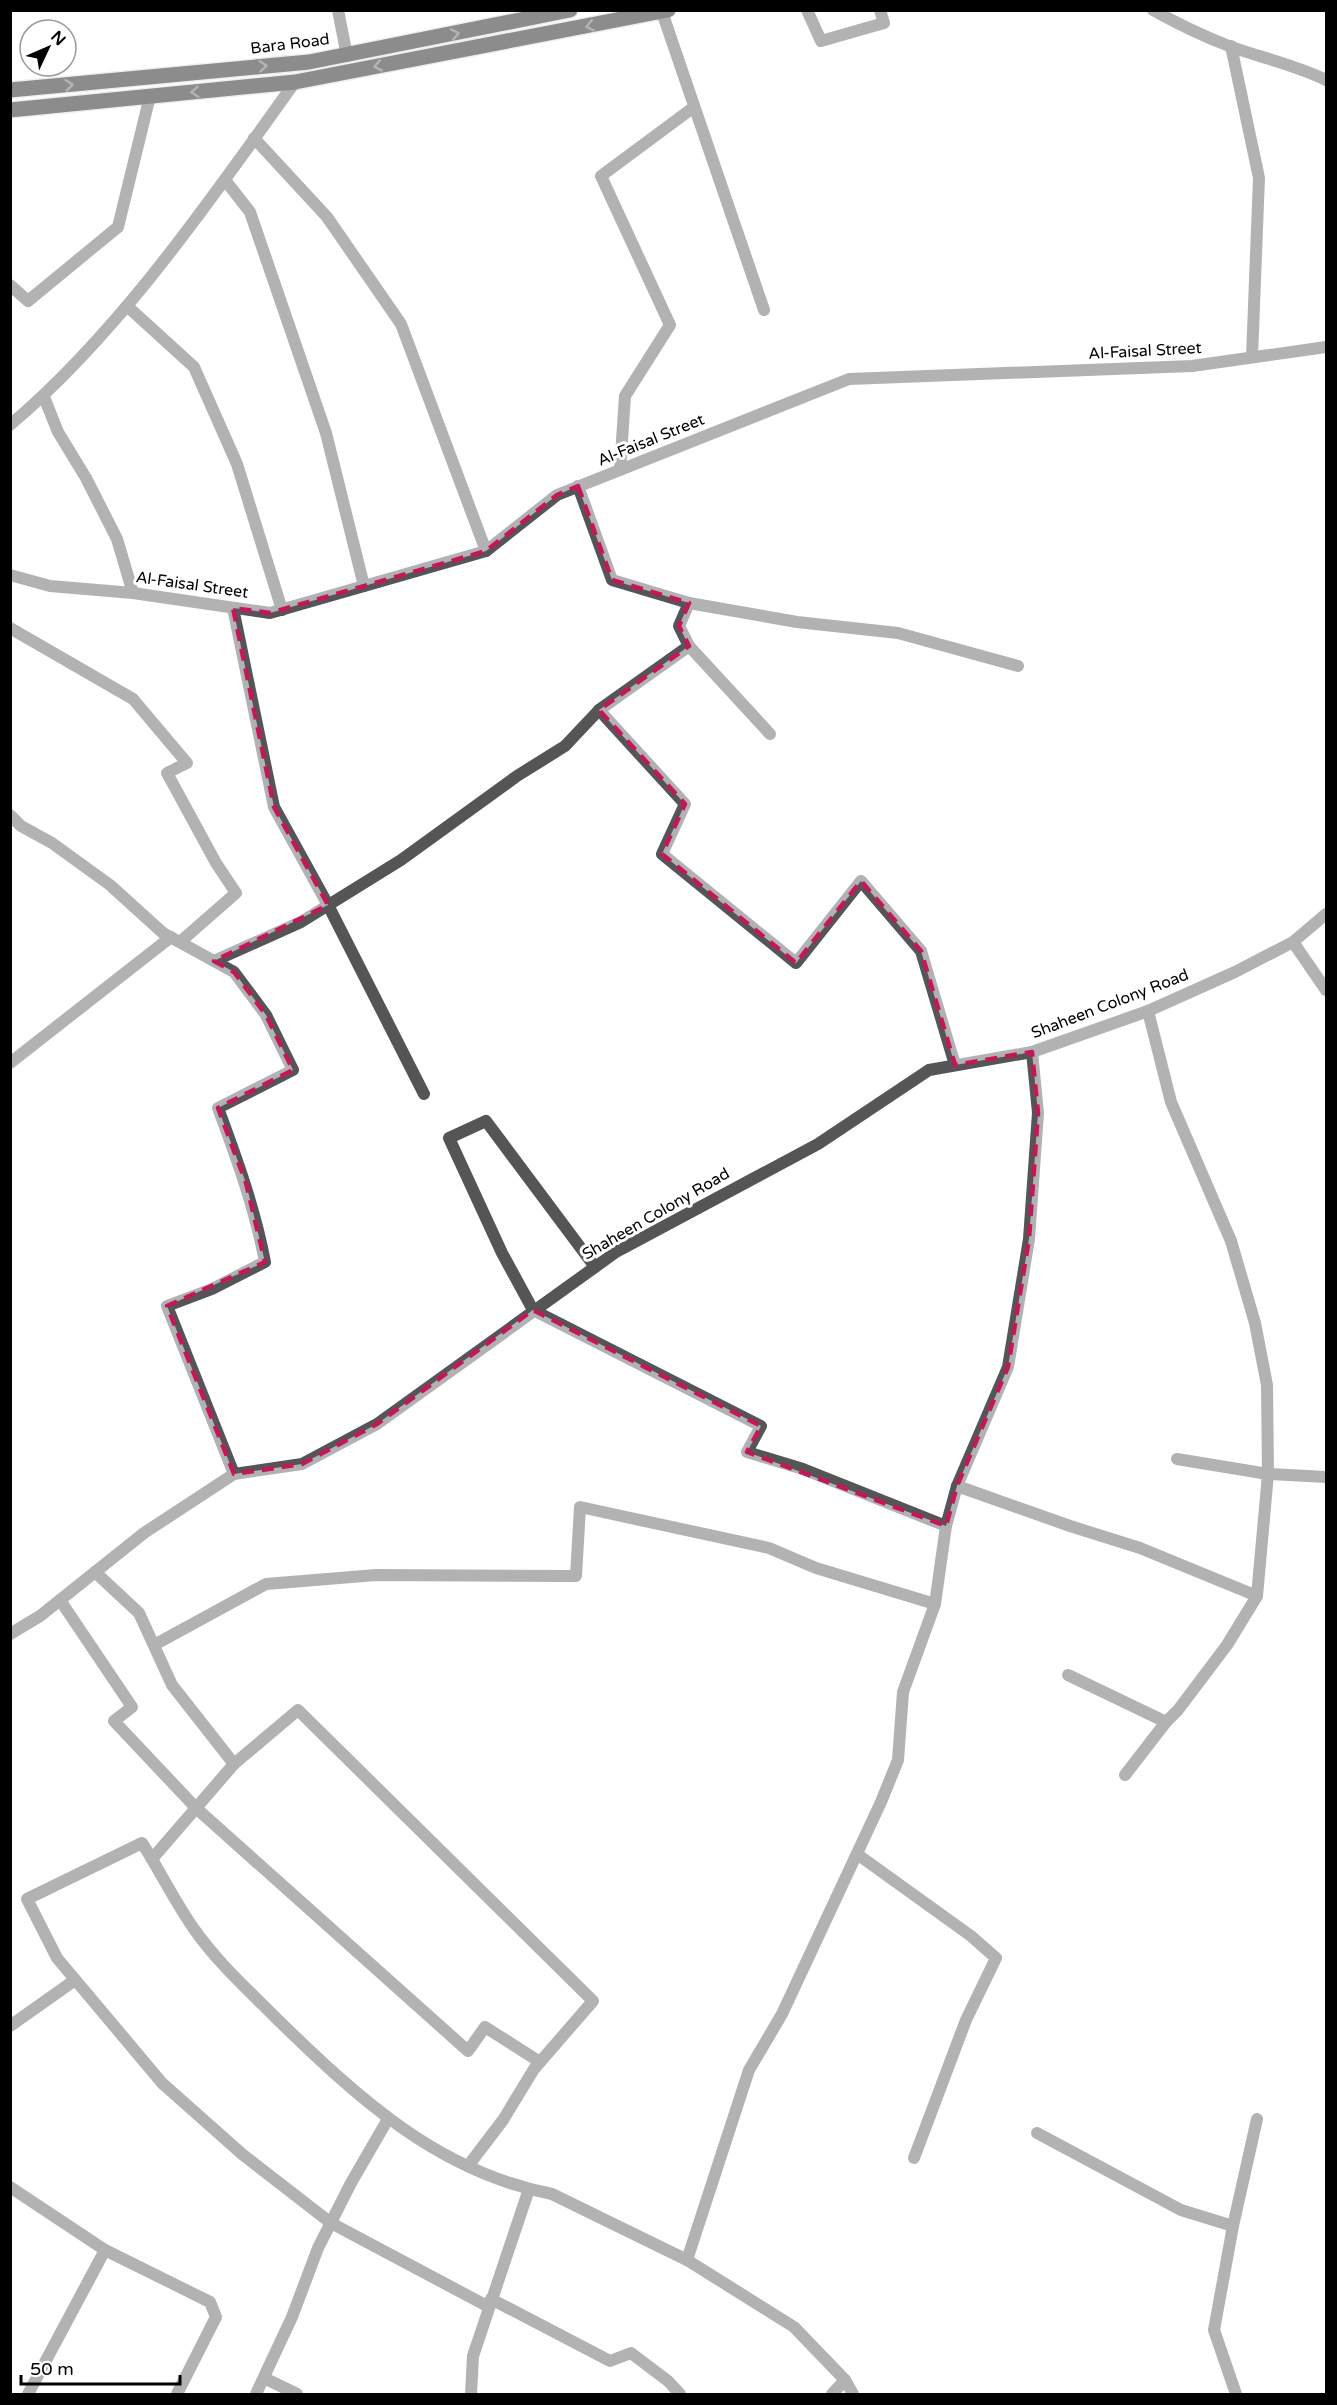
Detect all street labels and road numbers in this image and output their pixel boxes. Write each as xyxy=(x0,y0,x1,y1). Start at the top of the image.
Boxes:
street label: Bara Road xyxy=(249,29,331,59)
street label: Al-Faisal Street xyxy=(1088,338,1202,364)
street label: Al-Faisal Street xyxy=(595,409,707,471)
street label: Al-Faisal Street xyxy=(134,567,250,603)
street label: Shaheen Colony Road xyxy=(1028,965,1192,1043)
street label: Shaheen Colony Road xyxy=(579,1164,733,1264)

